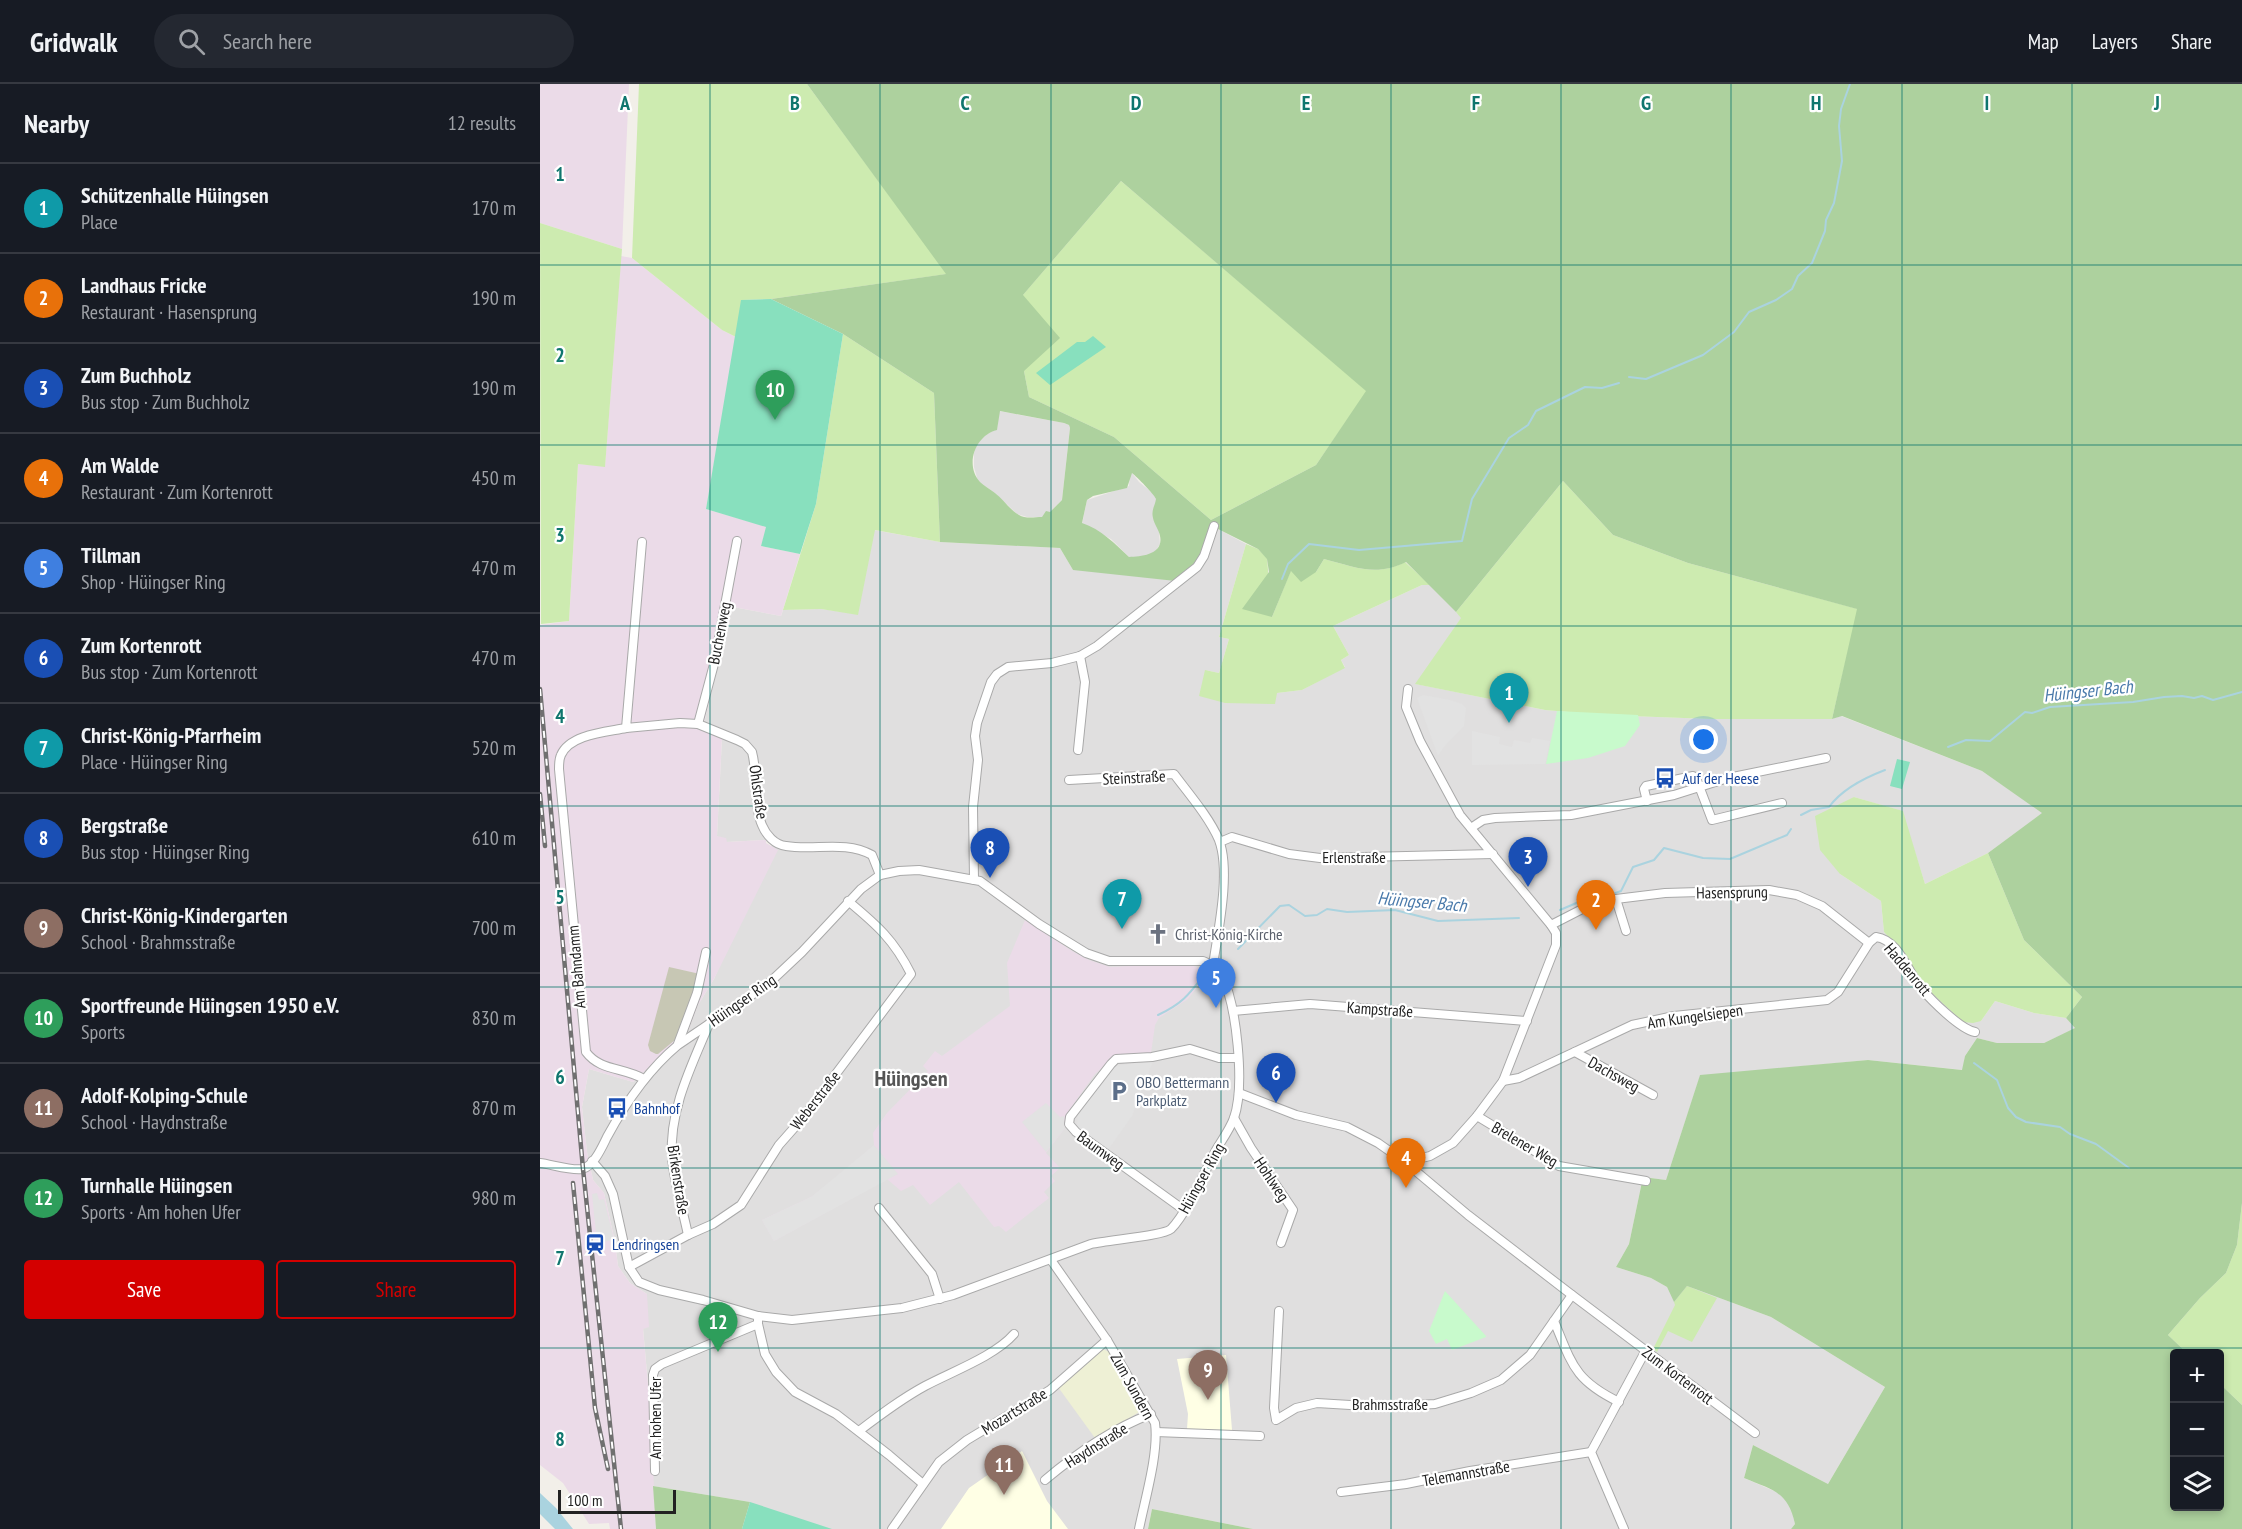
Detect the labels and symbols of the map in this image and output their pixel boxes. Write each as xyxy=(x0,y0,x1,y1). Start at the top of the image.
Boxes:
text: A xyxy=(619,90,631,116)
text: B xyxy=(790,90,800,116)
text: C xyxy=(960,90,970,116)
text: D xyxy=(1131,90,1142,116)
text: E xyxy=(1302,90,1310,116)
text: F xyxy=(1472,90,1480,116)
text: G xyxy=(1641,90,1651,116)
text: H xyxy=(1811,90,1821,116)
text: I xyxy=(1985,90,1989,116)
text: J xyxy=(2153,90,2160,116)
text: 1 xyxy=(555,161,565,187)
text: 2 xyxy=(555,342,565,368)
pin: 10 xyxy=(756,370,794,420)
text: 3 xyxy=(555,522,565,548)
street label: Buchenweg xyxy=(703,600,735,666)
pin: 1 xyxy=(1490,674,1528,723)
water label: Hüingser Bach xyxy=(2042,674,2135,707)
text: 4 xyxy=(555,703,565,729)
your location xyxy=(1689,725,1718,754)
street label: Ohlstraße xyxy=(745,764,773,820)
street label: Steinstraße xyxy=(1102,765,1166,789)
bus stop icon: Auf der Heese xyxy=(1653,766,1677,790)
place label: Auf der Heese xyxy=(1682,768,1759,788)
pin: 8 xyxy=(970,828,1010,878)
pin: 3 xyxy=(1508,838,1548,887)
street label: Erlenstraße xyxy=(1322,847,1386,867)
pin: 7 xyxy=(1102,880,1142,929)
pin: 2 xyxy=(1576,880,1616,930)
street label: Hasensprung xyxy=(1696,881,1768,903)
text: 5 xyxy=(555,884,565,910)
water label: Hüingser Bach xyxy=(1377,886,1469,917)
church icon: Christ-König-Kirche xyxy=(1146,922,1170,946)
place label: Christ-König-Kirche xyxy=(1175,924,1283,944)
street label: Am Bahndamm xyxy=(562,925,590,1009)
street label: Haddenrott xyxy=(1880,939,1936,1000)
pin: 5 xyxy=(1196,958,1236,1008)
street label: Hüingser Ring xyxy=(704,969,780,1031)
street label: Kampstraße xyxy=(1346,997,1414,1021)
street label: Am Kungelsiepen xyxy=(1646,999,1744,1033)
street label: Dachsweg xyxy=(1585,1052,1643,1096)
pin: 6 xyxy=(1256,1054,1296,1103)
text: 6 xyxy=(555,1064,565,1090)
district label: Hüingsen xyxy=(874,1064,948,1092)
street label: Weberstraße xyxy=(786,1066,844,1134)
place label: OBO Bettermann Parkplatz xyxy=(1136,1072,1229,1110)
parking icon: OBO Bettermann Parkplatz xyxy=(1107,1079,1131,1103)
bus stop icon: Bahnhof xyxy=(605,1096,629,1120)
place label: Bahnhof xyxy=(634,1098,681,1118)
street label: Brelener Weg xyxy=(1488,1117,1562,1171)
street label: Baumweg xyxy=(1073,1126,1129,1174)
pin: 4 xyxy=(1386,1138,1426,1188)
street label: Hüingser Ring xyxy=(1173,1139,1229,1217)
street label: Birkenstraße xyxy=(664,1144,694,1216)
street label: Hohlweg xyxy=(1250,1153,1294,1205)
station icon: Lendringsen xyxy=(583,1232,607,1256)
place label: Lendringsen xyxy=(612,1234,679,1254)
text: 7 xyxy=(555,1245,565,1271)
pin: 12 xyxy=(698,1302,738,1352)
street label: Zum Kortenrott xyxy=(1638,1342,1718,1409)
street label: Zum Sundern xyxy=(1106,1349,1160,1423)
pin: 9 xyxy=(1188,1350,1228,1400)
street label: Am hohen Ufer xyxy=(645,1376,665,1459)
street label: Mozartstraße xyxy=(978,1383,1050,1439)
street label: Brahmsstraße xyxy=(1352,1394,1428,1414)
street label: Haydnstraße xyxy=(1061,1418,1131,1472)
text: 8 xyxy=(555,1426,565,1452)
pin: 11 xyxy=(984,1446,1024,1495)
street label: Telemannstraße xyxy=(1421,1455,1511,1491)
scale bar xyxy=(558,1487,676,1514)

